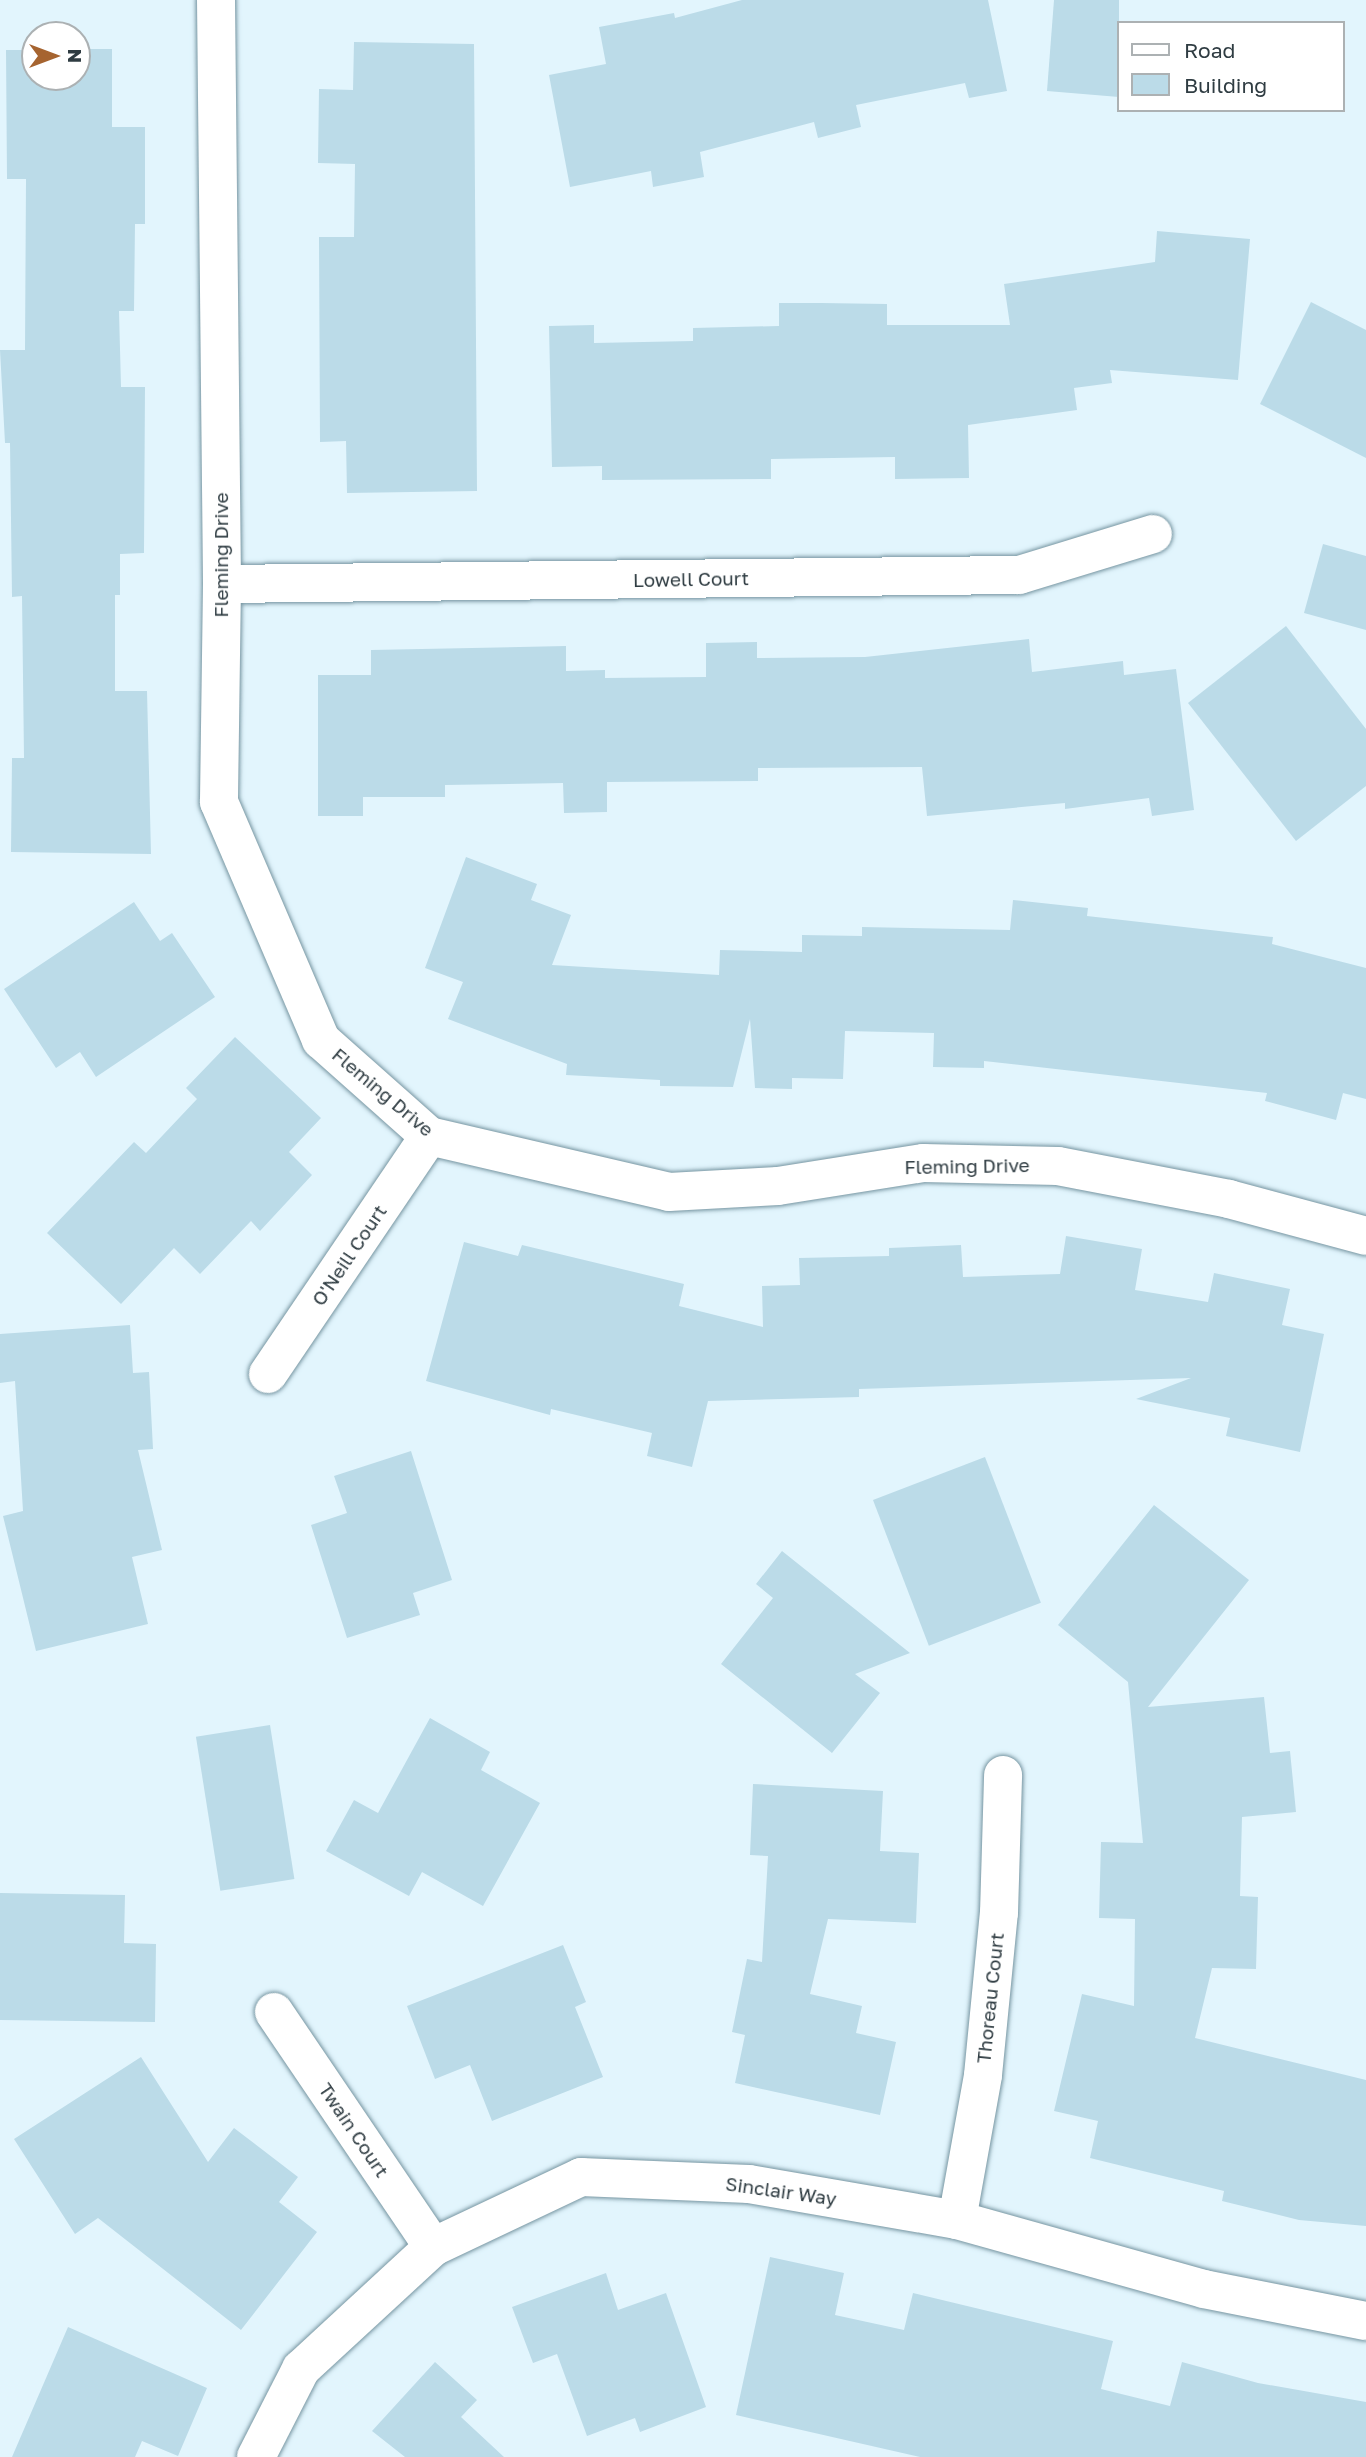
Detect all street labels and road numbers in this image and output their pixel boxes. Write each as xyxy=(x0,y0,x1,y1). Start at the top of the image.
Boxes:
street label: Fleming Drive xyxy=(210,492,232,618)
street label: Lowell Court xyxy=(633,567,749,591)
street label: Fleming Drive xyxy=(328,1043,438,1141)
street label: Fleming Drive xyxy=(904,1154,1030,1178)
street label: O'Neill Court xyxy=(307,1200,391,1310)
street label: Thoreau Court xyxy=(972,1932,1008,2064)
street label: Twain Court xyxy=(314,2079,394,2181)
street label: Sinclair Way xyxy=(724,2172,838,2210)

